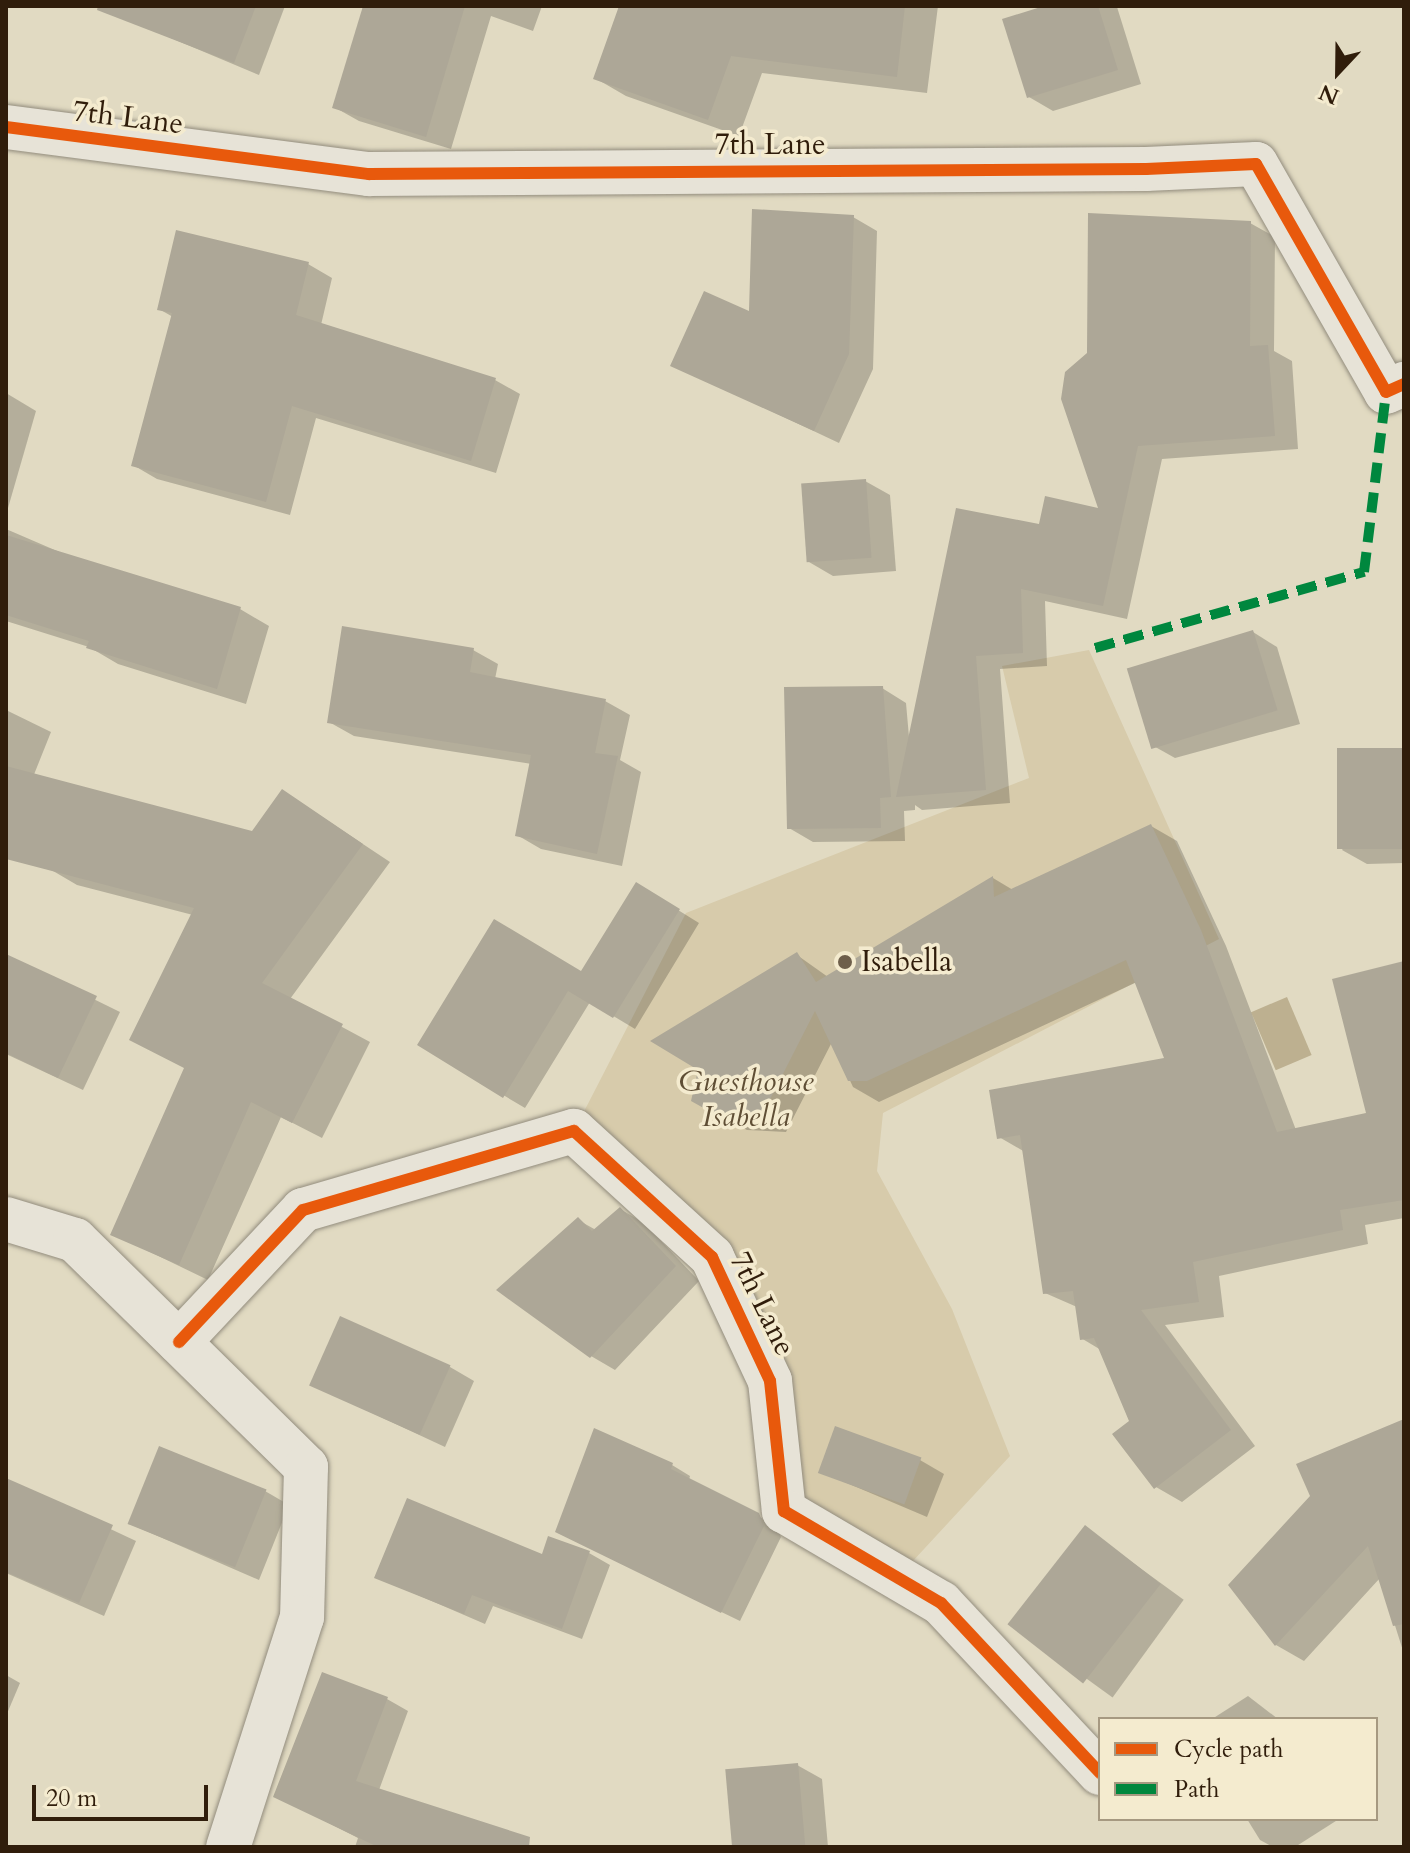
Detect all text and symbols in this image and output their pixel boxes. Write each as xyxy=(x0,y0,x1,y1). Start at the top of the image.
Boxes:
north arrow xyxy=(1298,32,1378,112)
text: N xyxy=(1315,77,1343,112)
street label: 7th Lane xyxy=(71,93,185,143)
street label: 7th Lane xyxy=(714,127,826,163)
place label: Isabella xyxy=(861,944,952,980)
marker: Isabella xyxy=(836,953,854,971)
park label: Guesthouse Isabella xyxy=(679,1064,813,1134)
street label: 7th Lane xyxy=(721,1246,803,1362)
legend xyxy=(1098,1717,1378,1821)
text: Cycle path xyxy=(1174,1733,1283,1766)
scale bar xyxy=(36,1769,212,1819)
text: Path xyxy=(1174,1773,1219,1806)
text: 20 m xyxy=(46,1782,97,1815)

